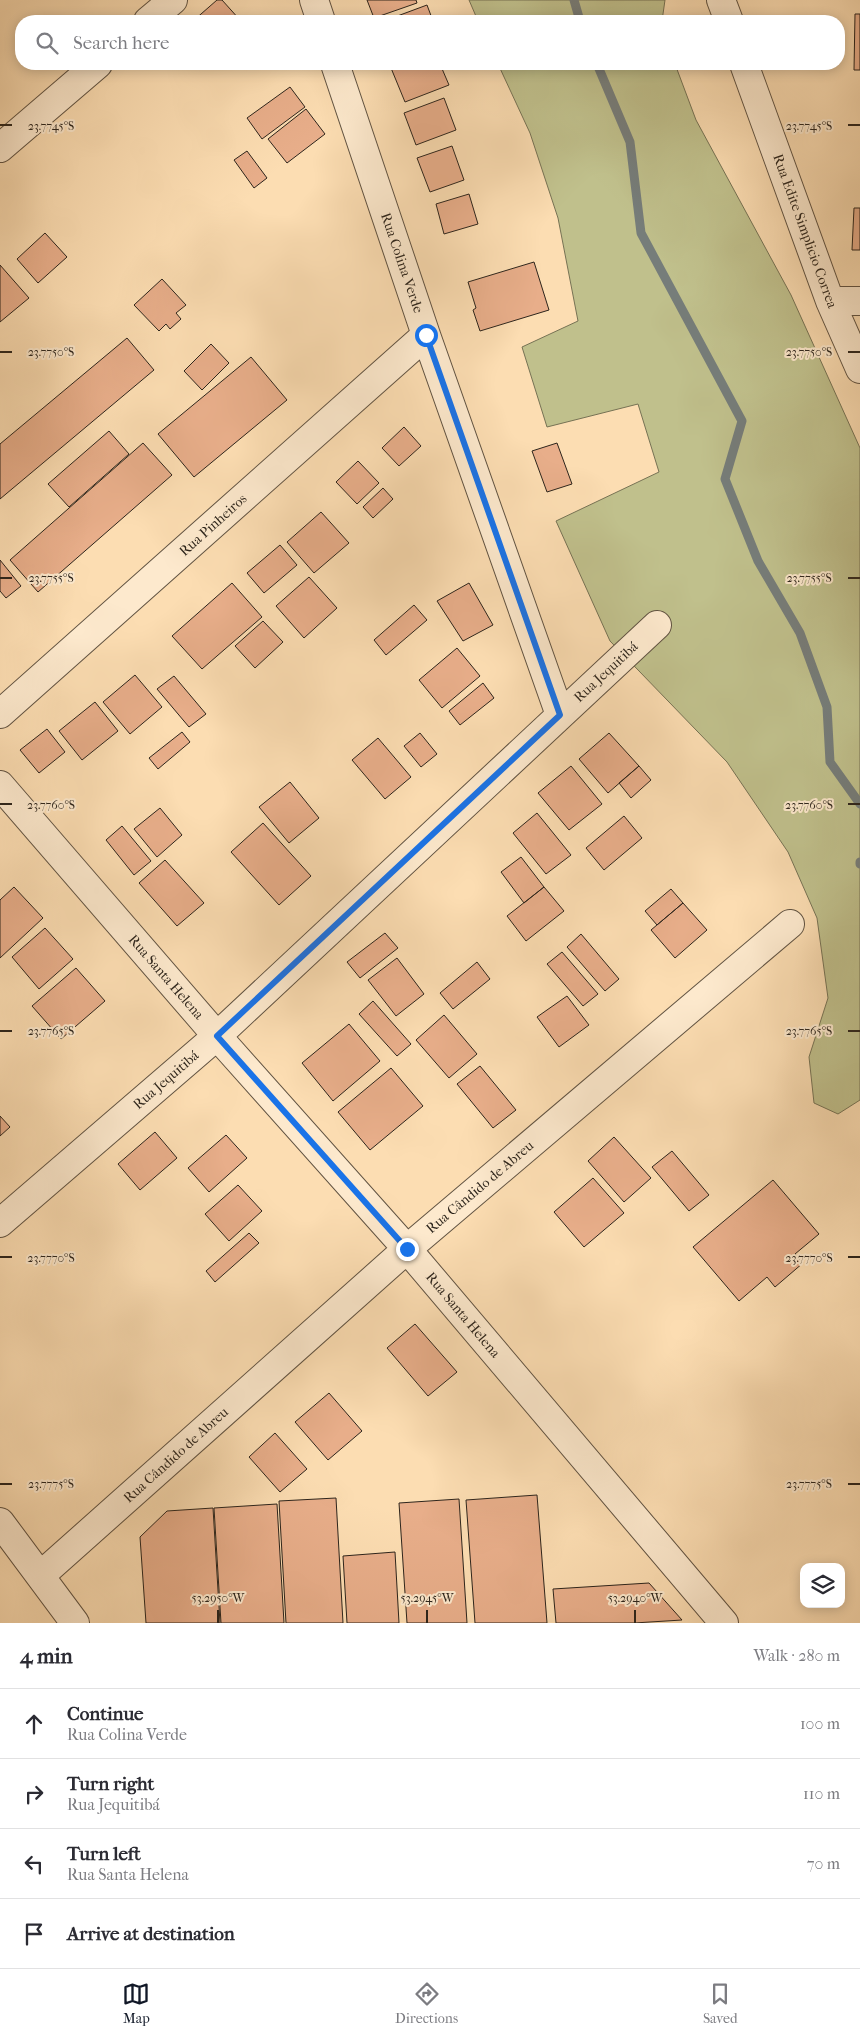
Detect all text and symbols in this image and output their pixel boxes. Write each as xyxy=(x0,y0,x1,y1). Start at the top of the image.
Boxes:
search box xyxy=(15,15,845,70)
icon: search xyxy=(33,29,61,57)
text: Search here xyxy=(73,32,169,54)
text: 23.7745°S xyxy=(28,119,74,133)
text: 23.7745°S xyxy=(786,119,832,133)
street label: Rua Edite Simplicio Correa xyxy=(769,152,841,311)
street label: Rua Colina Verde xyxy=(377,211,427,315)
route start xyxy=(415,324,438,347)
text: 23.7750°S xyxy=(28,345,74,359)
text: 23.7750°S xyxy=(786,345,832,359)
street label: Rua Pinheiros xyxy=(176,490,250,560)
text: 23.7755°S xyxy=(28,571,74,585)
text: 23.7755°S xyxy=(786,571,832,585)
street label: Rua Jequitibá xyxy=(570,638,642,706)
text: 23.7760°S xyxy=(27,798,75,812)
text: 23.7760°S xyxy=(785,798,833,812)
street label: Rua Santa Helena xyxy=(125,931,208,1023)
text: 23.7765°S xyxy=(28,1024,74,1038)
text: 23.7765°S xyxy=(786,1024,832,1038)
street label: Rua Jequitibá xyxy=(130,1047,203,1113)
street label: Rua Cândido de Abreu xyxy=(423,1137,537,1237)
route end xyxy=(396,1238,419,1261)
text: 23.7770°S xyxy=(27,1251,75,1265)
text: 23.7770°S xyxy=(785,1251,833,1265)
street label: Rua Santa Helena xyxy=(422,1269,504,1362)
street label: Rua Cândido de Abreu xyxy=(120,1403,232,1507)
text: 23.7775°S xyxy=(28,1477,74,1491)
text: 23.7775°S xyxy=(786,1477,832,1491)
map controls xyxy=(800,1563,845,1608)
button: layers xyxy=(800,1563,845,1608)
text: 53.2950°W xyxy=(192,1591,246,1605)
text: 53.2945°W xyxy=(401,1591,455,1605)
text: 53.2940°W xyxy=(608,1591,664,1605)
text: 4 min xyxy=(20,1644,73,1668)
text: Walk · 280 m xyxy=(753,1646,840,1665)
text: Continue xyxy=(67,1703,143,1725)
icon: ahead xyxy=(20,1710,48,1738)
text: 100 m xyxy=(800,1714,840,1733)
text: Rua Colina Verde xyxy=(67,1725,187,1744)
text: Turn right xyxy=(67,1773,154,1795)
icon: right xyxy=(20,1780,48,1808)
text: 110 m xyxy=(803,1784,840,1803)
text: Rua Jequitibá xyxy=(67,1795,160,1814)
text: Turn left xyxy=(67,1843,141,1865)
icon: left xyxy=(20,1850,48,1878)
text: 70 m xyxy=(807,1854,840,1873)
text: Rua Santa Helena xyxy=(67,1865,189,1884)
icon: arrive xyxy=(20,1920,48,1948)
text: Arrive at destination xyxy=(67,1923,235,1945)
tab: Map xyxy=(122,1980,150,2027)
tab: Directions xyxy=(395,1980,458,2027)
tab: Saved xyxy=(703,1980,738,2027)

